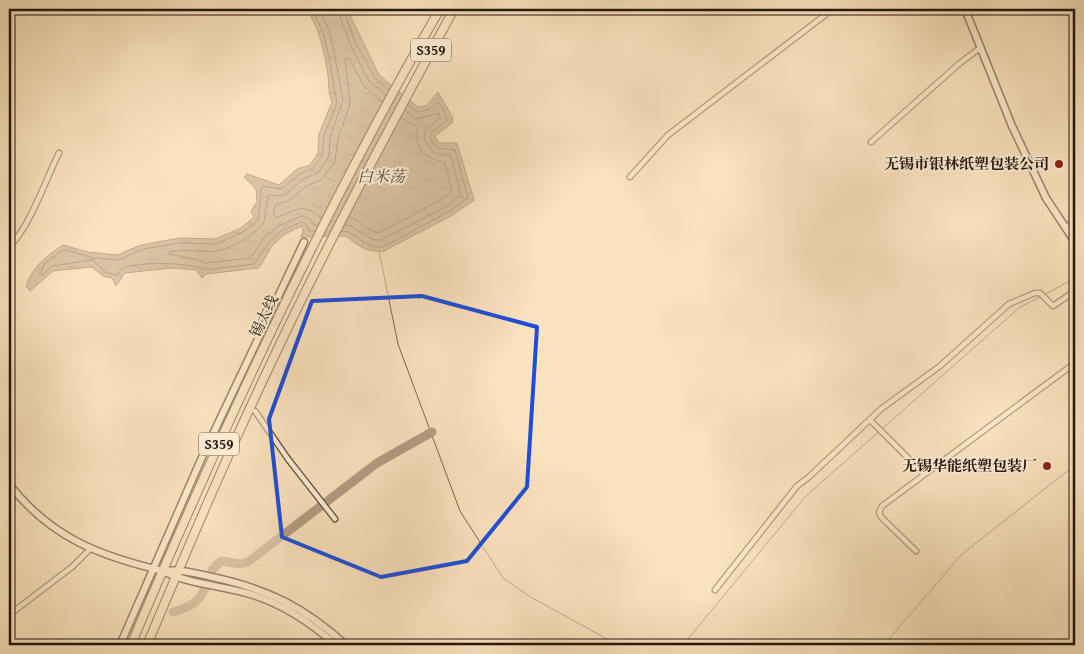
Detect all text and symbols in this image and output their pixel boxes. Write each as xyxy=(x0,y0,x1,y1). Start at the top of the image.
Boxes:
road number: S359 xyxy=(411,38,451,62)
place label: 无锡市银林纸塑包装公司 xyxy=(884,153,1049,174)
marker: 无锡市银林纸塑包装公司 xyxy=(1053,158,1065,170)
water label: 白米荡 xyxy=(357,164,408,188)
street label: 锡太线 xyxy=(244,291,283,341)
road number: S359 xyxy=(199,432,239,456)
place label: 无锡华能纸塑包装厂 xyxy=(902,455,1037,476)
marker: 无锡华能纸塑包装厂 xyxy=(1041,460,1053,472)

